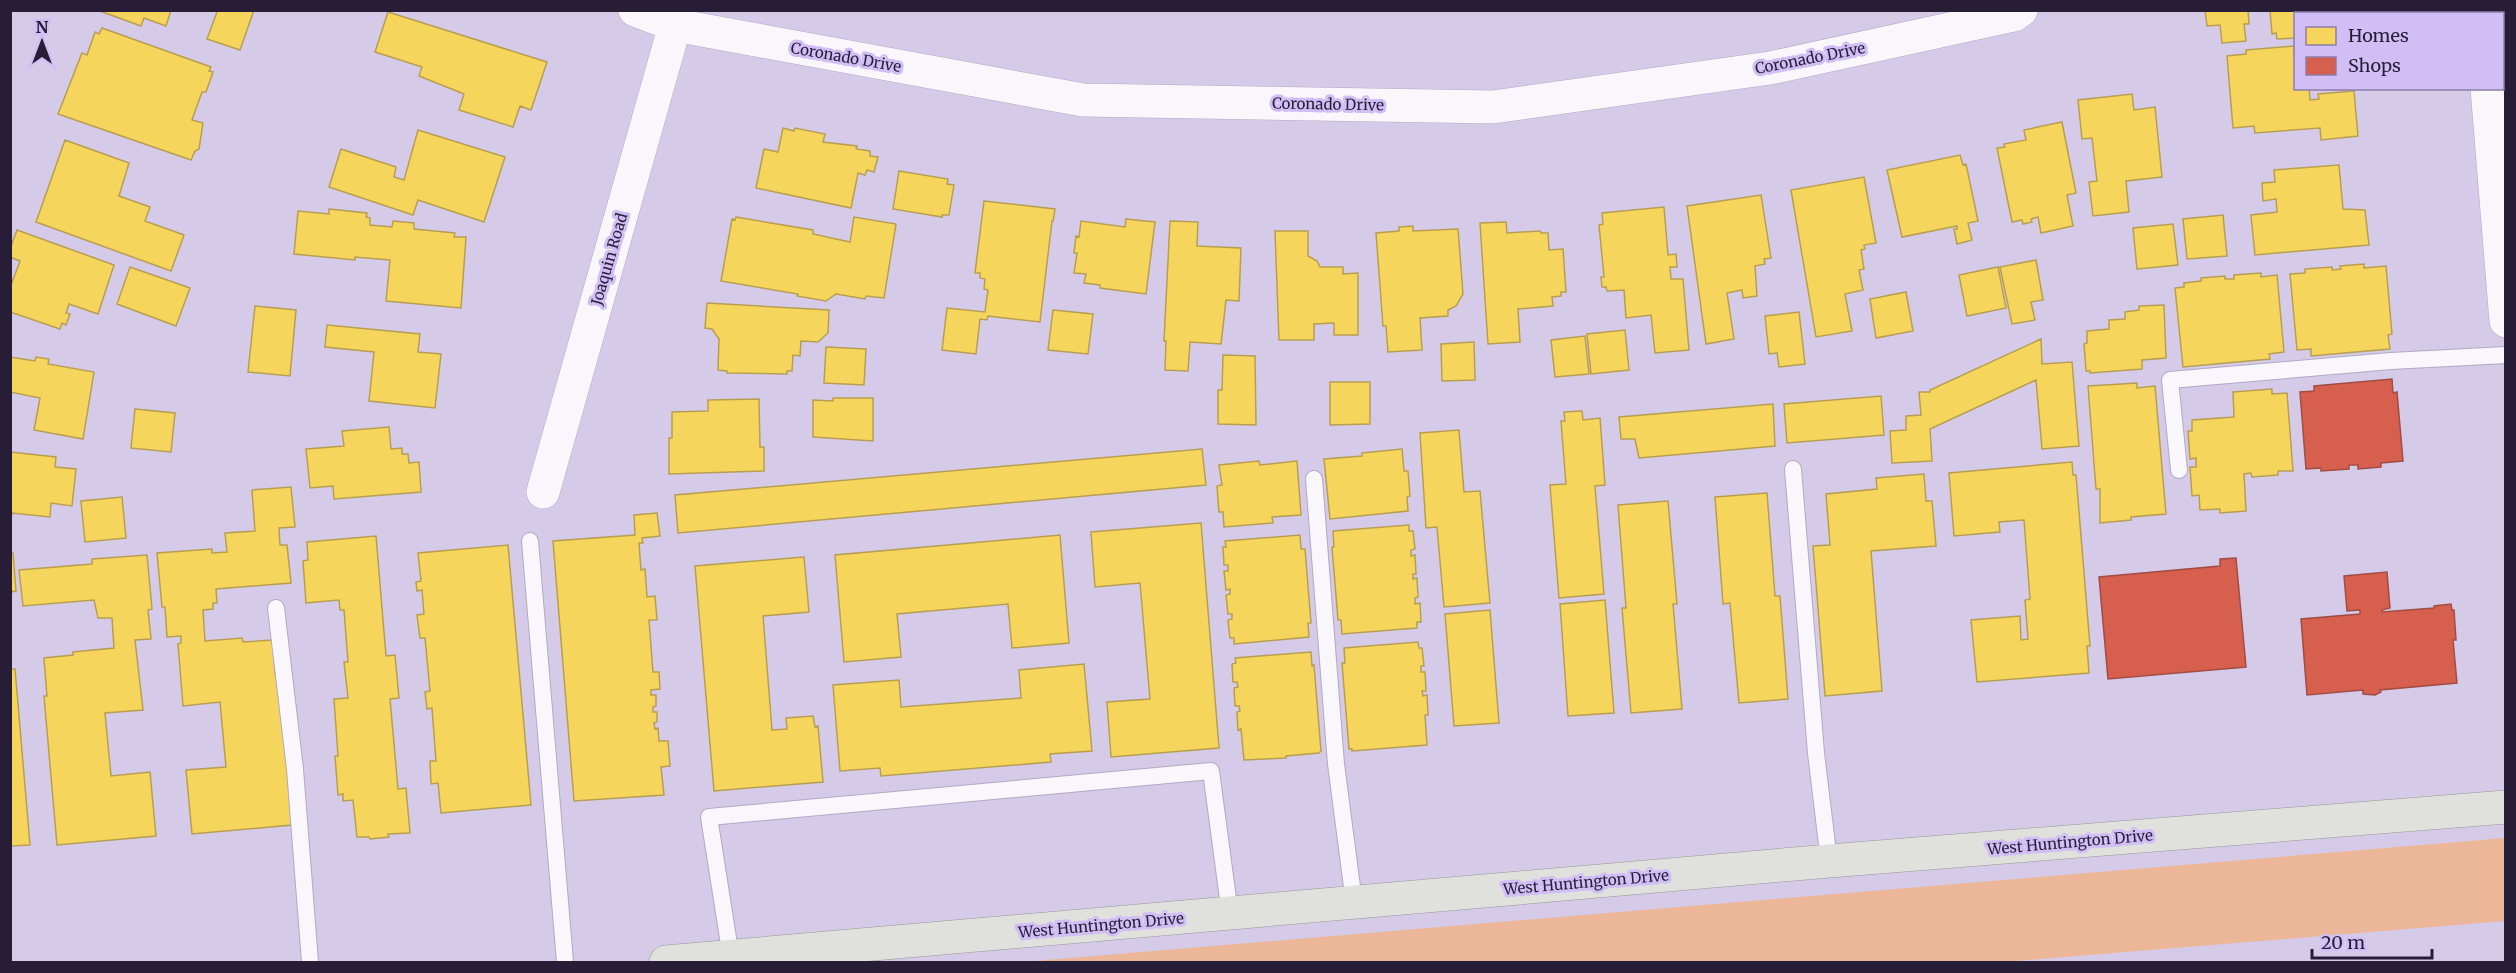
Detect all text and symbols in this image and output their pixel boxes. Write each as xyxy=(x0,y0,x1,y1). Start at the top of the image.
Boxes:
north arrow xyxy=(12,12,72,72)
legend xyxy=(2294,12,2504,90)
text: N xyxy=(36,17,49,37)
text: Homes xyxy=(2348,24,2409,47)
street label: Coronado Drive xyxy=(789,38,903,76)
street label: Coronado Drive xyxy=(1753,38,1867,78)
text: Shops xyxy=(2348,54,2401,77)
street label: Coronado Drive xyxy=(1272,94,1384,114)
street label: Joaquin Road xyxy=(586,211,631,308)
street label: West Huntington Drive xyxy=(1985,825,2154,859)
street label: West Huntington Drive xyxy=(1501,865,1670,899)
street label: West Huntington Drive xyxy=(1016,908,1185,942)
scale bar xyxy=(2312,922,2432,960)
text: 20 m xyxy=(2321,931,2365,954)

